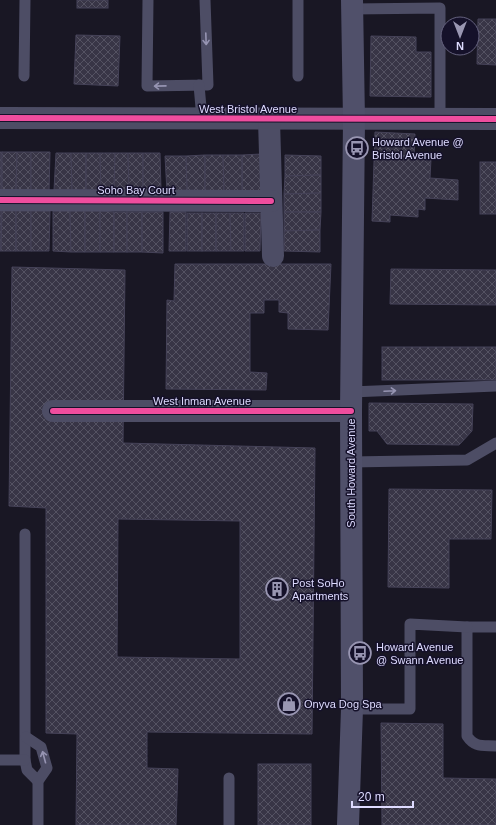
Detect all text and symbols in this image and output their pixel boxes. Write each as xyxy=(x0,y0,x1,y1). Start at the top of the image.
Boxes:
north arrow xyxy=(440,16,480,56)
one-way arrow xyxy=(203,32,210,45)
text: N xyxy=(456,40,464,52)
one-way arrow xyxy=(154,82,167,90)
street label: West Bristol Avenue xyxy=(199,103,297,115)
bus stop icon: Howard Avenue @ Bristol Avenue xyxy=(344,135,370,161)
place label: Howard Avenue @ Bristol Avenue xyxy=(372,136,464,161)
street label: Soho Bay Court xyxy=(97,184,175,196)
one-way arrow xyxy=(383,387,396,394)
street label: West Inman Avenue xyxy=(153,395,251,407)
street label: South Howard Avenue xyxy=(345,418,357,528)
building icon: Post SoHo Apartments xyxy=(264,576,290,602)
place label: Post SoHo Apartments xyxy=(292,577,349,602)
bus stop icon: Howard Avenue @ Swann Avenue xyxy=(347,640,373,666)
place label: Howard Avenue @ Swann Avenue xyxy=(376,641,463,666)
shop icon: Onyva Dog Spa xyxy=(276,691,302,717)
place label: Onyva Dog Spa xyxy=(304,698,383,710)
one-way arrow xyxy=(40,750,47,763)
scale bar xyxy=(352,783,413,809)
text: 20 m xyxy=(358,790,385,804)

